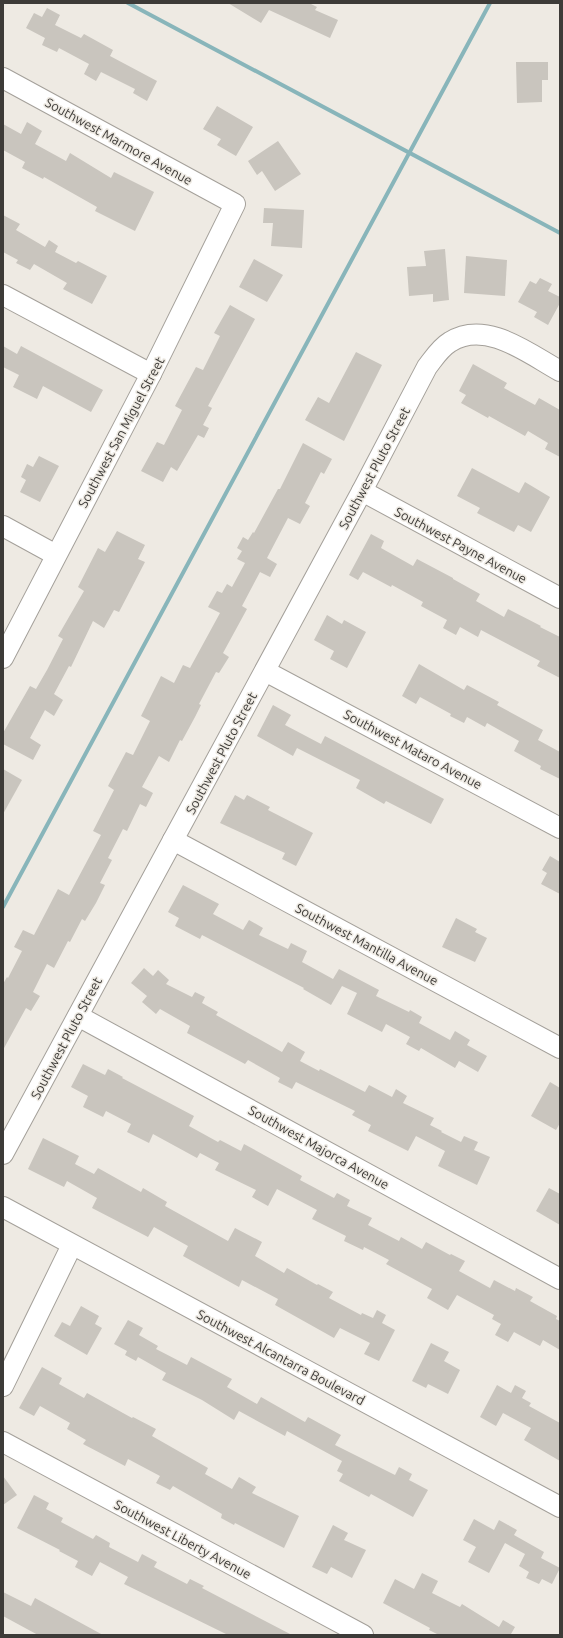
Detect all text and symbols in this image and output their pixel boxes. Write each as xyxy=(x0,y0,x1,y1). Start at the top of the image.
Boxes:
street label: Southwest Marmore Avenue xyxy=(43,95,195,187)
street label: Southwest San Miguel Street xyxy=(75,354,167,510)
street label: Southwest Pluto Street xyxy=(336,405,412,531)
street label: Southwest Payne Avenue xyxy=(393,504,529,586)
street label: Southwest Pluto Street xyxy=(183,690,259,816)
street label: Southwest Mataro Avenue xyxy=(342,707,484,791)
street label: Southwest Mantilla Avenue xyxy=(293,900,441,988)
street label: Southwest Pluto Street xyxy=(28,975,104,1101)
street label: Southwest Majorca Avenue xyxy=(246,1102,392,1192)
street label: Southwest Alcantarra Boulevard xyxy=(195,1307,367,1407)
street label: Southwest Liberty Avenue xyxy=(112,1497,254,1581)

